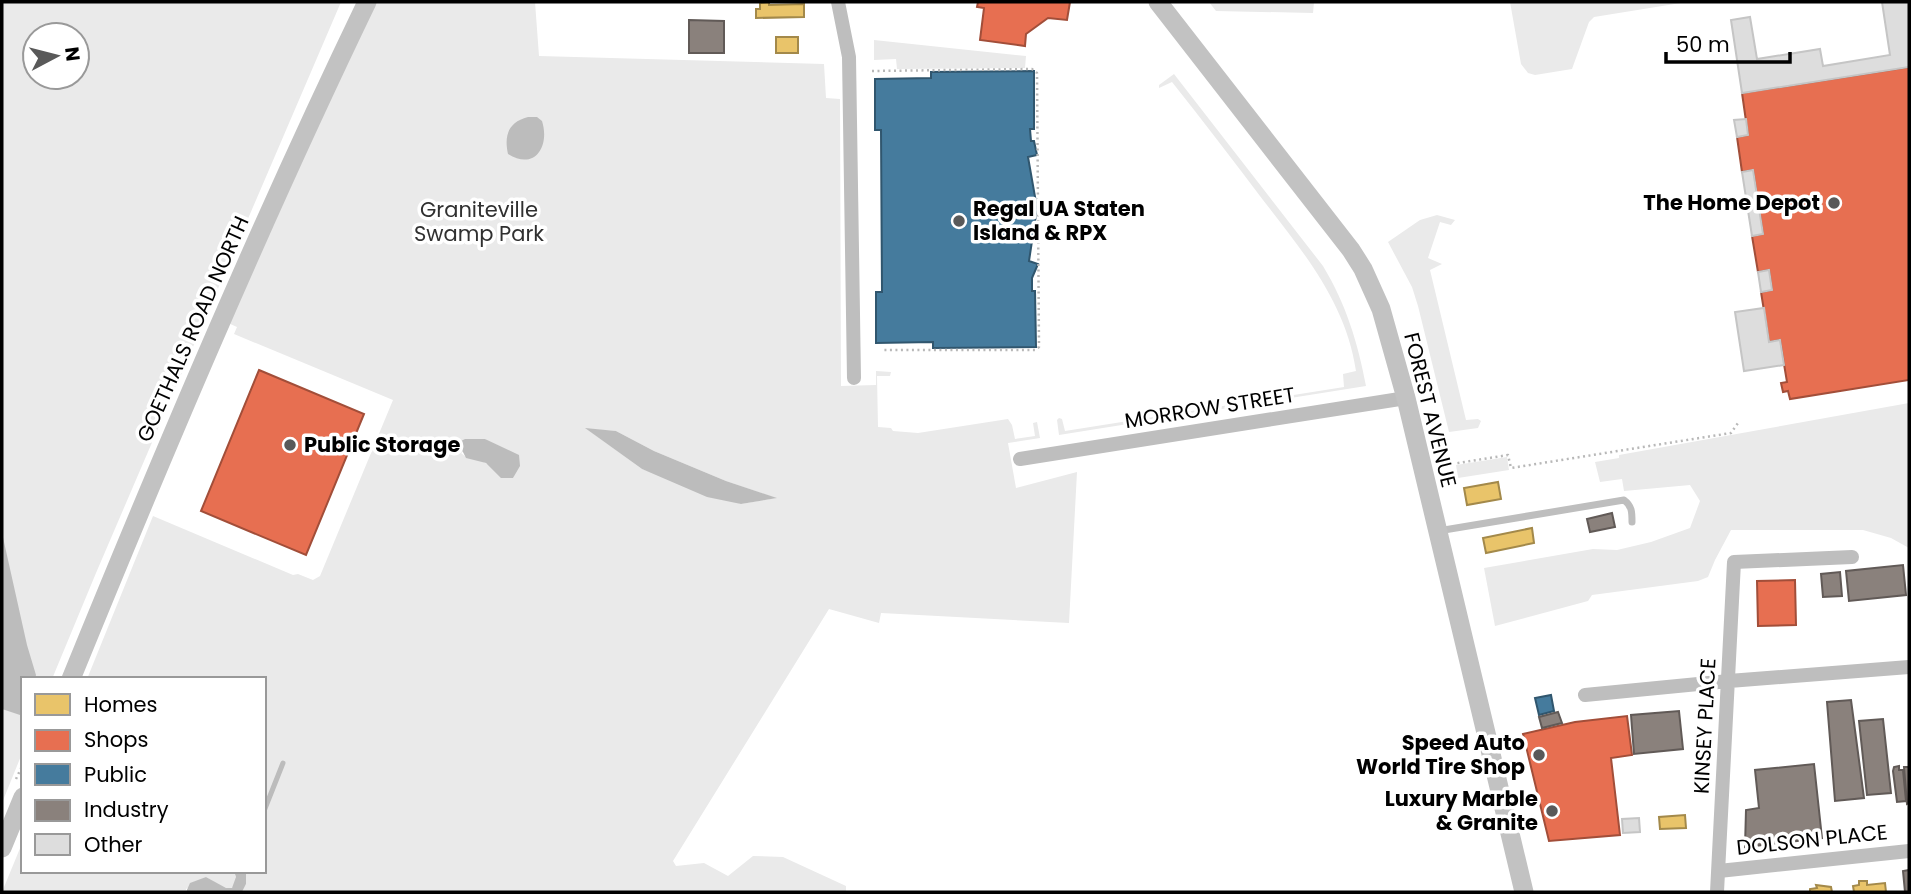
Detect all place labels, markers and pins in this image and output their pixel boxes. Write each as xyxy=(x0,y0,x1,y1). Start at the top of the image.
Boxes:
place label: The Home Depot xyxy=(1643,188,1820,217)
place label: Regal UA Staten Island & RPX xyxy=(973,194,1145,247)
marker: The Home Depot xyxy=(1826,195,1842,211)
marker: Regal UA Staten Island & RPX xyxy=(951,213,967,229)
place label: Public Storage xyxy=(304,430,460,459)
marker: Public Storage xyxy=(282,437,298,453)
place label: Speed Auto World Tire Shop xyxy=(1356,728,1525,781)
marker: Speed Auto World Tire Shop xyxy=(1531,747,1547,763)
place label: Luxury Marble & Granite xyxy=(1385,784,1538,837)
marker: Luxury Marble & Granite xyxy=(1544,803,1560,819)

